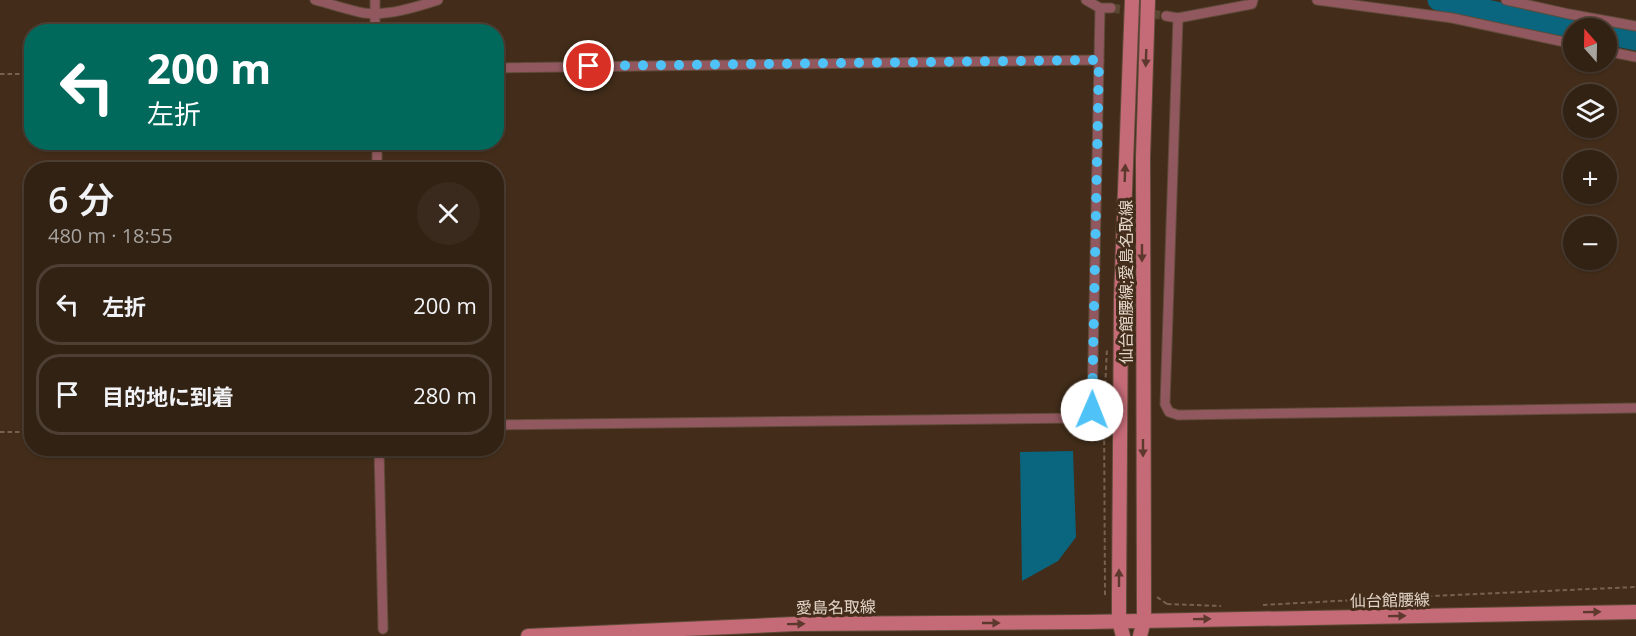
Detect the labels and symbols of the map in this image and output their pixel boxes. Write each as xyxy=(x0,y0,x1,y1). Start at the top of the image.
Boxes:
north arrow xyxy=(1563,18,1617,72)
pin xyxy=(563,40,614,91)
one-way arrow xyxy=(1141,49,1150,68)
one-way arrow xyxy=(1121,164,1130,183)
street label: 仙台館腰線;愛島名取線 xyxy=(1115,200,1137,364)
one-way arrow xyxy=(1137,244,1147,263)
position arrow xyxy=(1060,378,1124,442)
one-way arrow xyxy=(1138,439,1148,458)
one-way arrow xyxy=(1114,568,1124,587)
street label: 仙台館腰線 xyxy=(1350,588,1430,612)
street label: 愛島名取線 xyxy=(796,595,876,619)
one-way arrow xyxy=(1583,607,1602,617)
one-way arrow xyxy=(1388,611,1407,621)
one-way arrow xyxy=(1193,615,1212,624)
one-way arrow xyxy=(981,618,1000,627)
one-way arrow xyxy=(786,620,805,629)

